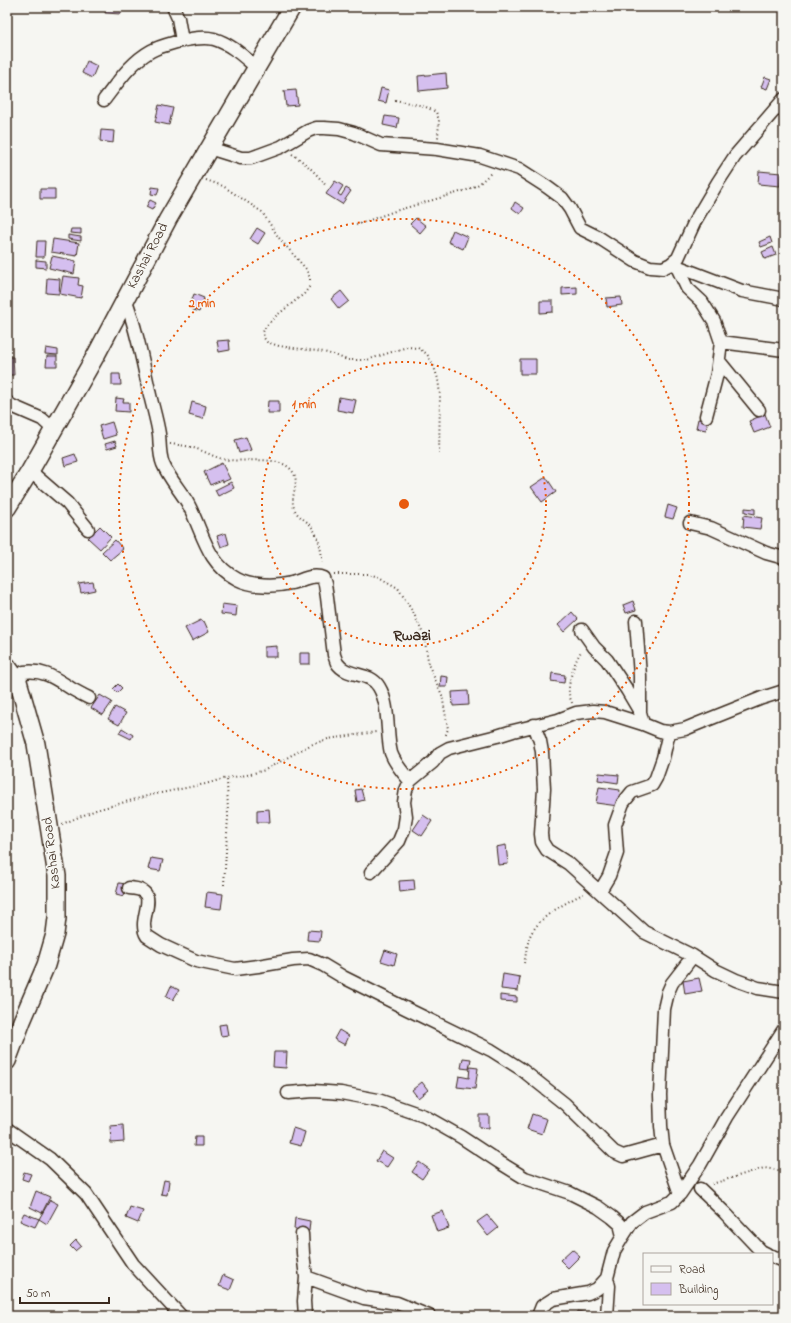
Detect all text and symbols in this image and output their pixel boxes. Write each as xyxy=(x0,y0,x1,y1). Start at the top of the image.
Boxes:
street label: Kashai Road xyxy=(122,219,174,293)
text: 2 min xyxy=(188,295,215,313)
text: 1 min xyxy=(292,396,316,414)
centre of rings xyxy=(397,497,411,511)
district label: Rwazi xyxy=(392,624,431,648)
street label: Kashai Road xyxy=(37,816,67,890)
legend xyxy=(643,1253,773,1305)
text: Road xyxy=(679,1261,705,1279)
scale bar xyxy=(20,1279,109,1305)
text: Building xyxy=(678,1281,718,1300)
text: 50 m xyxy=(26,1285,50,1303)

